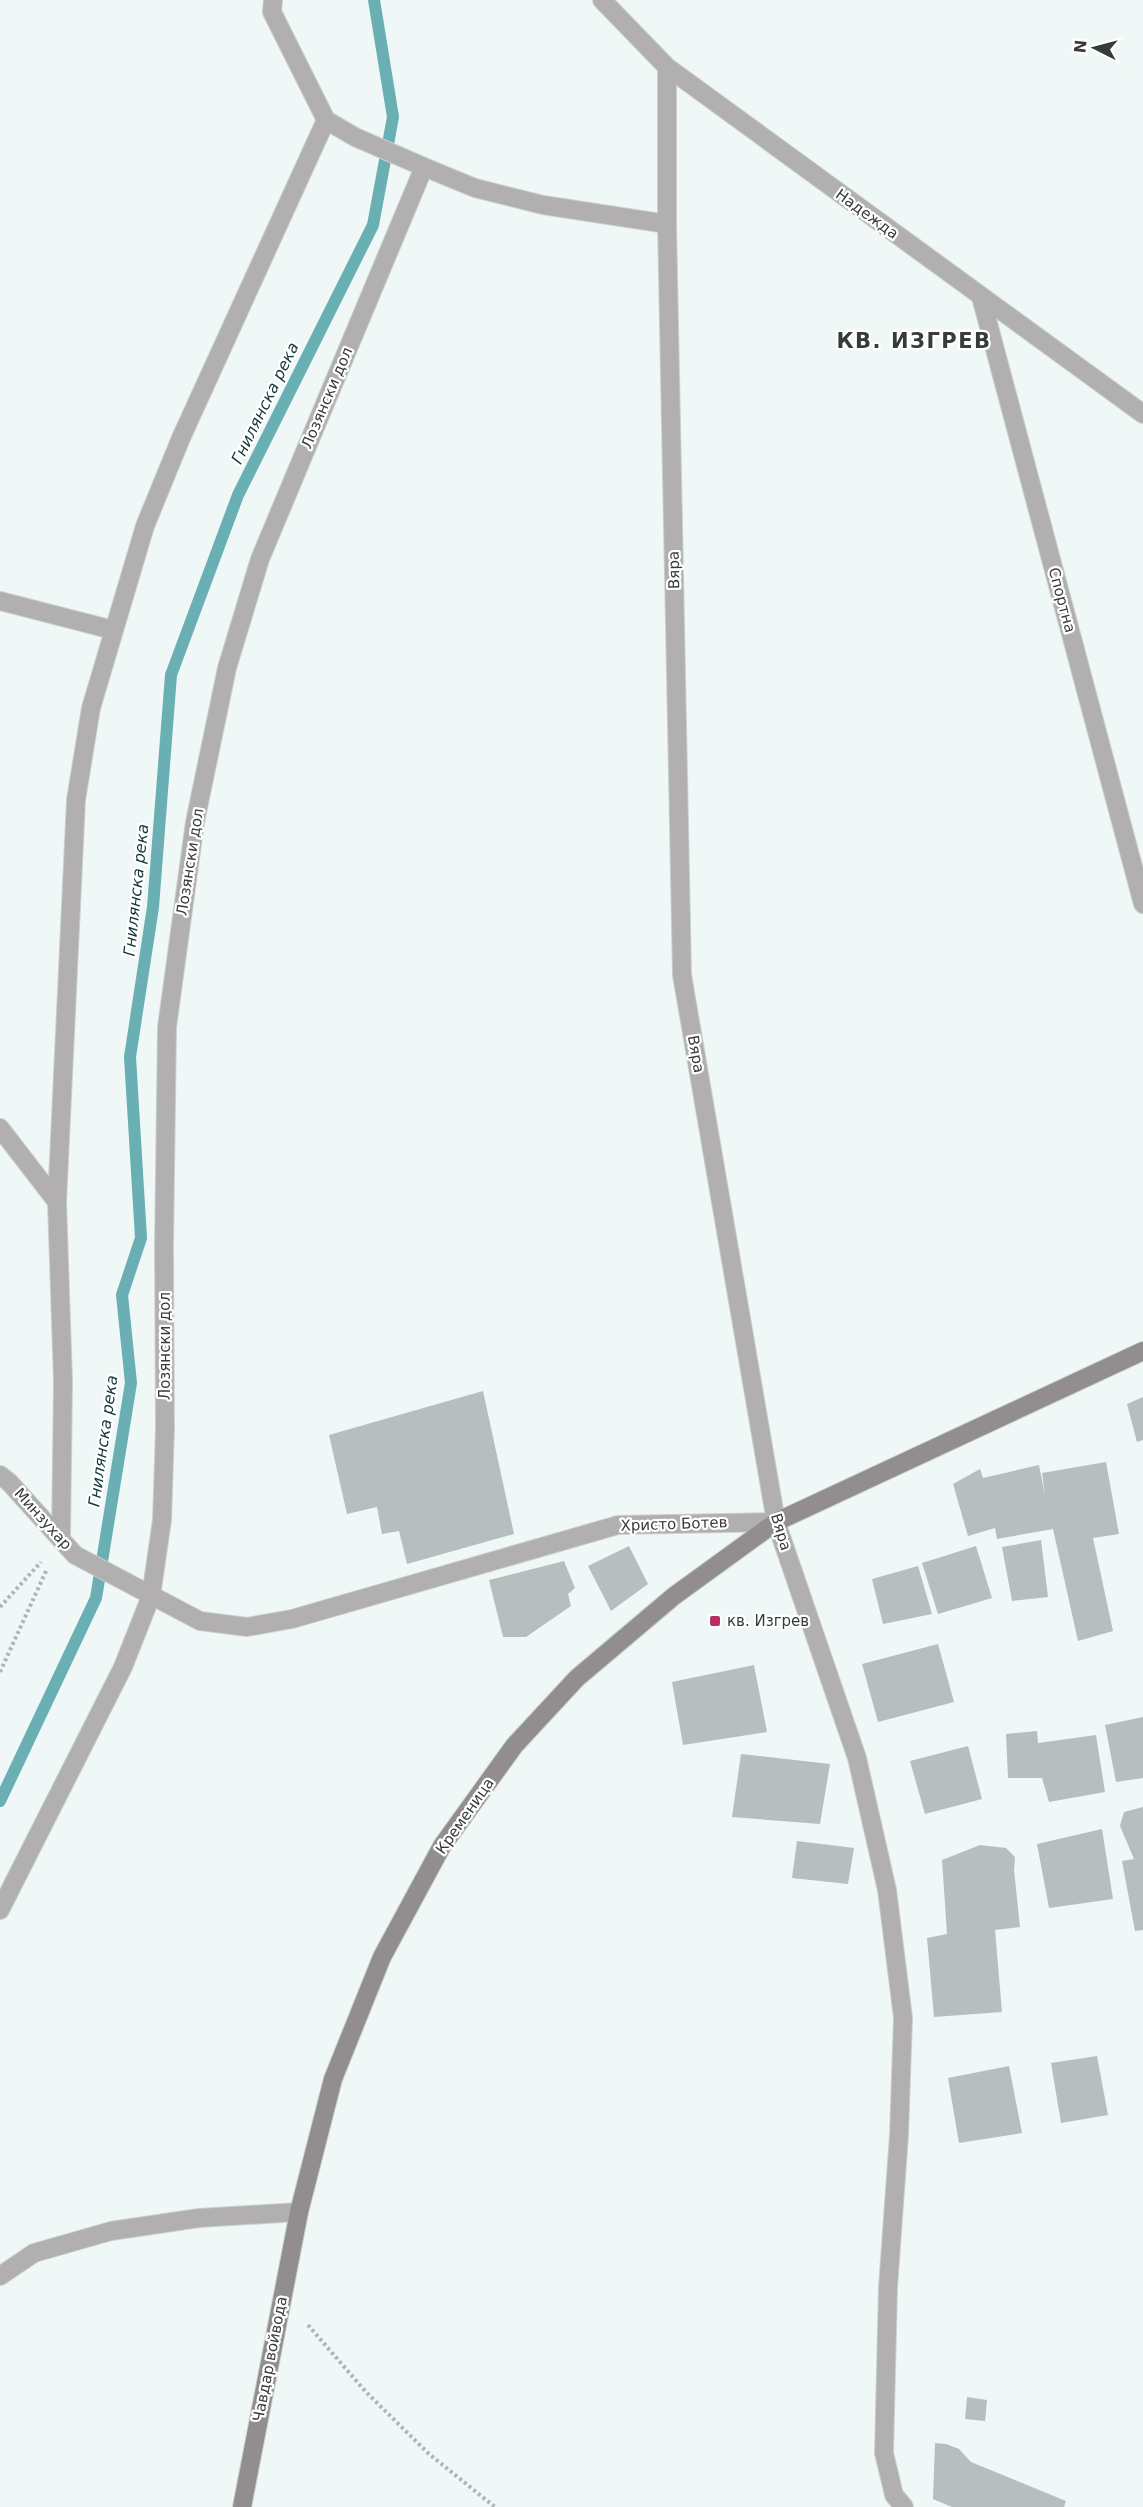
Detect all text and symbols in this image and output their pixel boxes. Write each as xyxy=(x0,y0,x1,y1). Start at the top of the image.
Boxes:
north arrow xyxy=(1065,18,1125,78)
text: N xyxy=(1070,39,1091,54)
street label: Надежда xyxy=(832,185,902,243)
district label: КВ. ИЗГРЕВ xyxy=(836,329,992,353)
water label: Гнилянска река xyxy=(227,339,303,467)
street label: Лозянски дол xyxy=(298,345,356,451)
street label: Вяра xyxy=(665,551,683,589)
street label: Спортна xyxy=(1045,565,1079,635)
street label: Лозянски дол xyxy=(173,807,207,917)
water label: Гнилянска река xyxy=(120,823,152,957)
street label: Вяра xyxy=(684,1034,708,1074)
street label: Лозянски дол xyxy=(156,1292,174,1400)
water label: Гнилянска река xyxy=(84,1374,122,1508)
street label: Минзухар xyxy=(11,1484,75,1554)
street label: Вяра xyxy=(767,1511,795,1553)
street label: Христо Ботев xyxy=(620,1513,728,1535)
place label: кв. Изгрев xyxy=(727,1612,809,1630)
marker: кв. Изгрев xyxy=(708,1614,722,1628)
street label: Кременица xyxy=(432,1774,498,1858)
street label: Чавдар войвода xyxy=(249,2295,291,2423)

